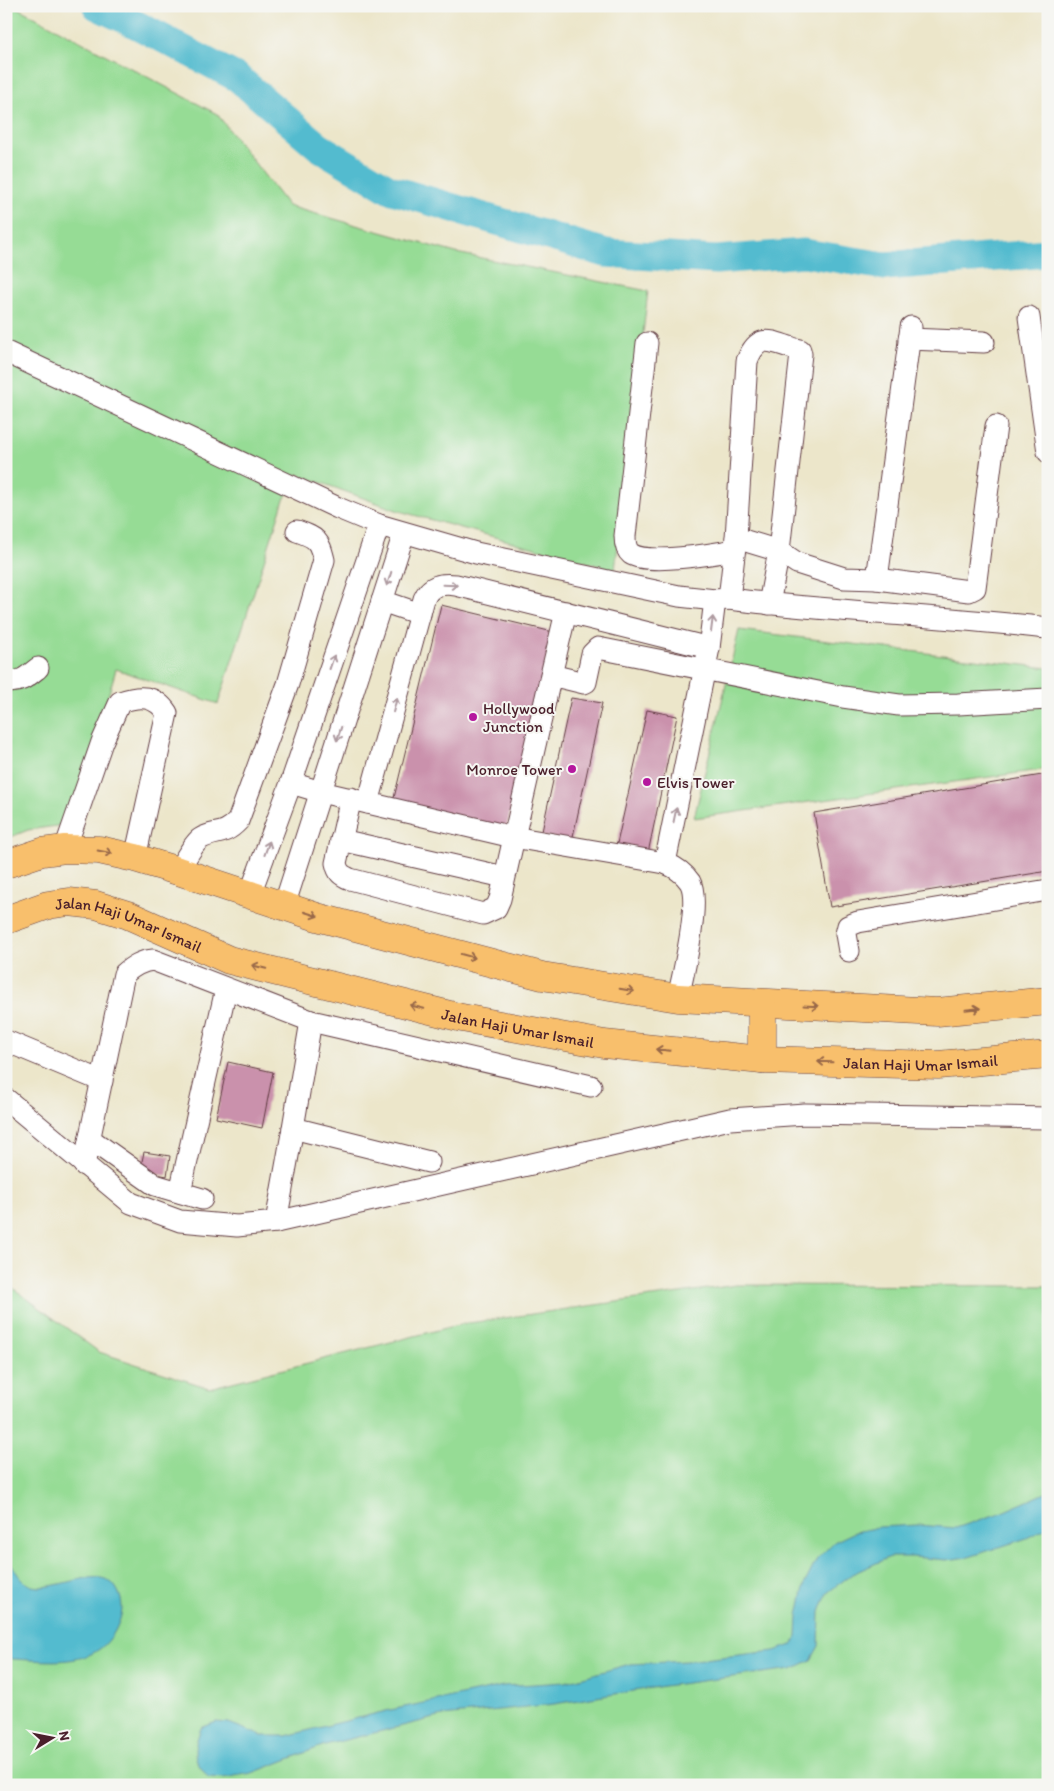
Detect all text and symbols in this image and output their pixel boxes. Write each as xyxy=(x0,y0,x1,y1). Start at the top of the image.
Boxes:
one-way arrow xyxy=(384,571,393,586)
one-way arrow xyxy=(442,580,458,590)
one-way arrow xyxy=(707,616,717,632)
one-way arrow xyxy=(328,655,337,670)
one-way arrow xyxy=(390,698,400,714)
place label: Hollywood Junction xyxy=(483,699,555,736)
marker: Hollywood Junction xyxy=(467,711,479,723)
one-way arrow xyxy=(334,725,344,741)
place label: Monroe Tower xyxy=(466,760,563,779)
marker: Monroe Tower xyxy=(566,763,578,775)
place label: Elvis Tower xyxy=(657,773,734,792)
marker: Elvis Tower xyxy=(641,776,653,788)
one-way arrow xyxy=(671,808,680,824)
one-way arrow xyxy=(263,841,272,856)
one-way arrow xyxy=(97,847,113,857)
street label: Jalan Haji Umar Ismail xyxy=(54,893,205,957)
one-way arrow xyxy=(302,910,318,920)
one-way arrow xyxy=(459,952,475,961)
one-way arrow xyxy=(251,962,267,971)
one-way arrow xyxy=(618,985,634,995)
one-way arrow xyxy=(409,1002,425,1011)
one-way arrow xyxy=(803,1002,819,1011)
street label: Jalan Haji Umar Ismail xyxy=(440,1004,596,1052)
one-way arrow xyxy=(965,1004,981,1013)
one-way arrow xyxy=(655,1045,671,1055)
street label: Jalan Haji Umar Ismail xyxy=(843,1051,999,1075)
one-way arrow xyxy=(817,1057,833,1066)
north arrow xyxy=(28,1714,78,1764)
text: N xyxy=(55,1730,74,1742)

